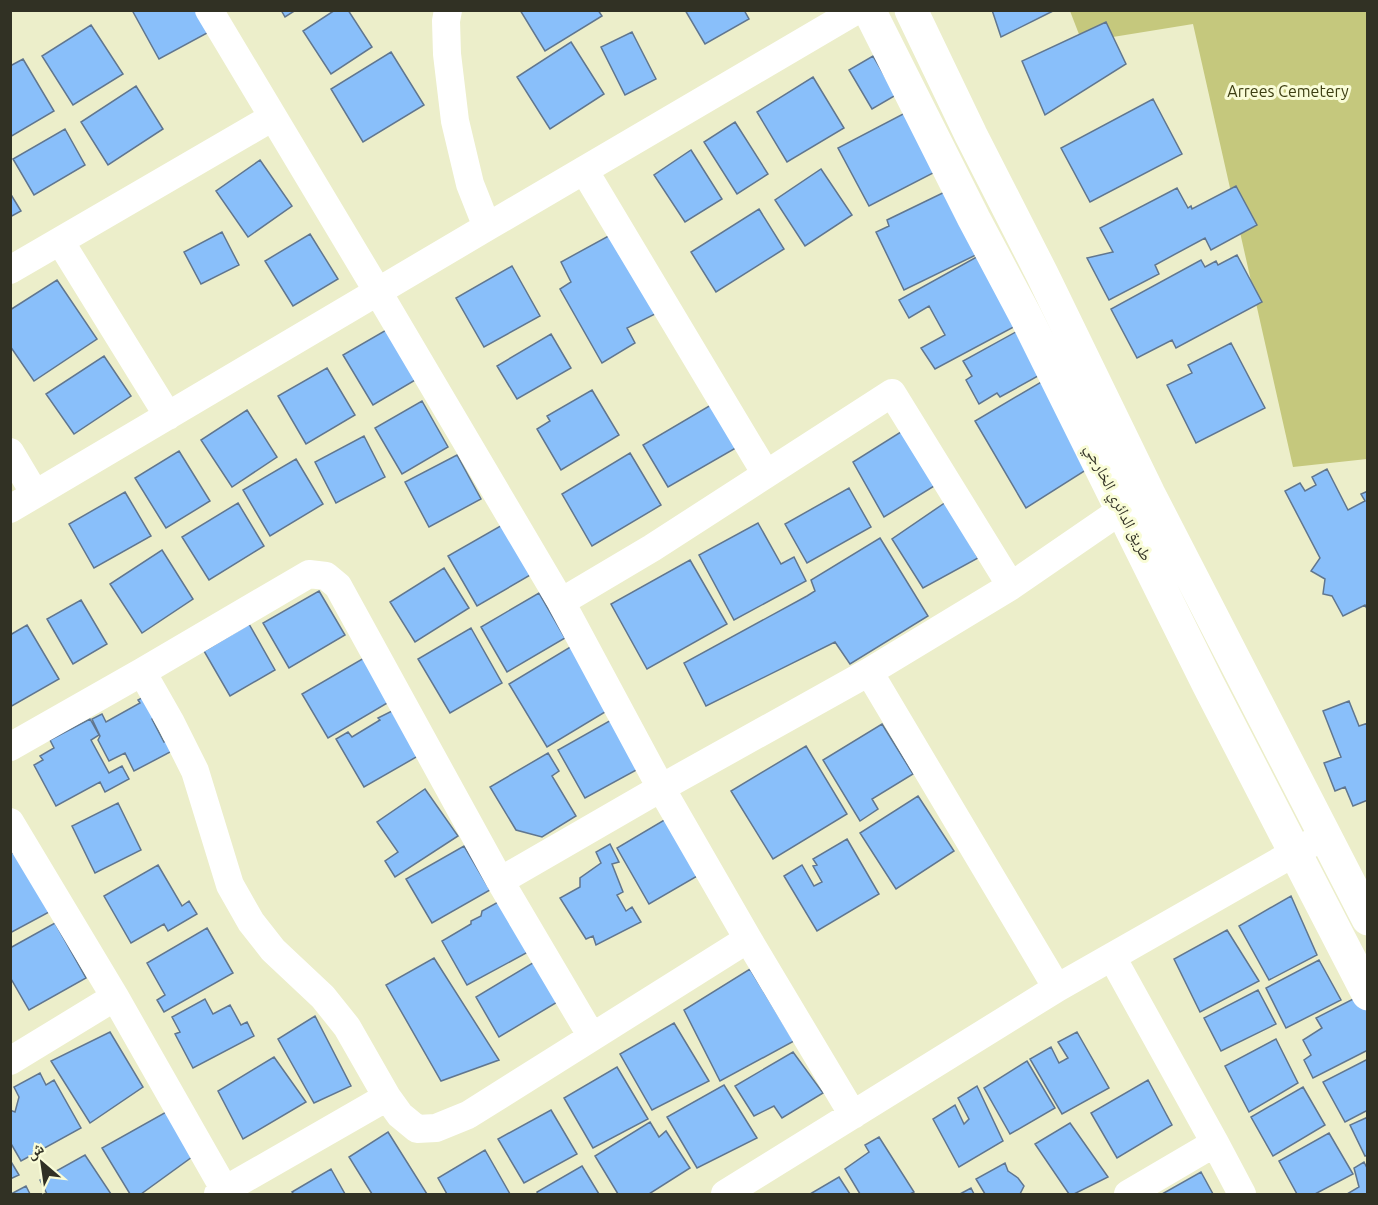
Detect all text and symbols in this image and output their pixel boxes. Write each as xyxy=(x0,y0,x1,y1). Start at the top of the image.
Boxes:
park label: Arrees Cemetery xyxy=(1227,82,1349,100)
street label: طريق الدائري الخارجي xyxy=(1078,441,1156,565)
north arrow xyxy=(12,1133,72,1193)
text: ش xyxy=(23,1138,47,1163)

